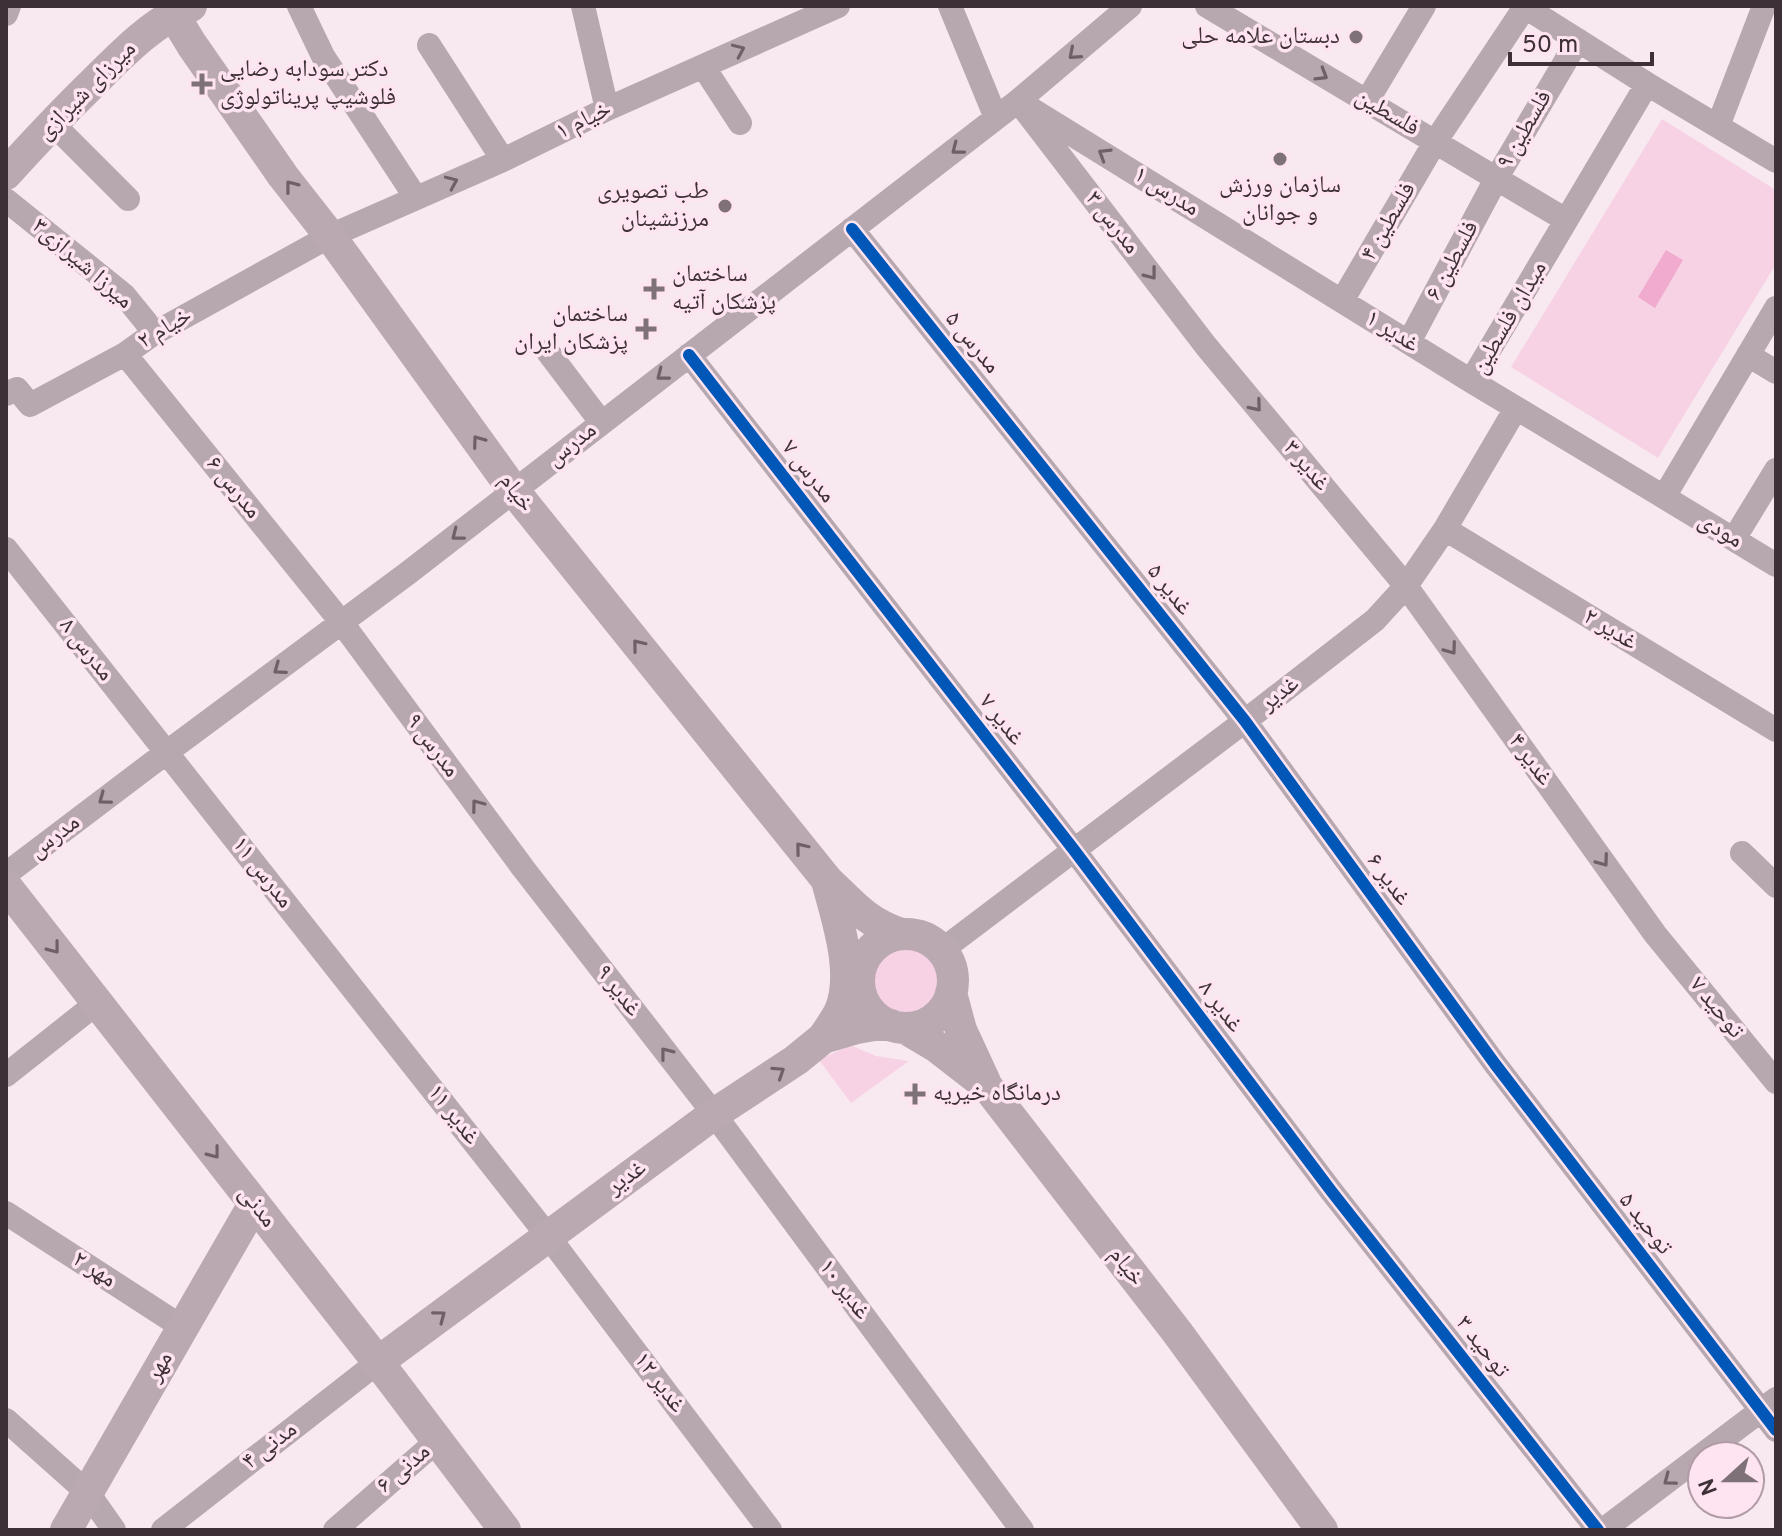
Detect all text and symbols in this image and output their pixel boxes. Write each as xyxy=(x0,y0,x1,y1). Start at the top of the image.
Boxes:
scale bar xyxy=(1510,16,1652,66)
place label: دبستان علامه حلی xyxy=(1181,22,1340,52)
marker: دبستان علامه حلی xyxy=(1347,28,1365,46)
text: 50 m xyxy=(1522,31,1578,61)
street label: میرزای شیرازی xyxy=(31,35,143,147)
one-way arrow xyxy=(731,44,746,60)
one-way arrow xyxy=(1069,44,1083,58)
place label: دکتر سودابه رضایی فلوشیپ پریناتولوژی xyxy=(220,55,396,113)
one-way arrow xyxy=(1313,65,1328,81)
marker: دکتر سودابه رضایی فلوشیپ پریناتولوژی xyxy=(191,73,213,95)
street label: فلسطین xyxy=(1349,82,1425,144)
street label: فلسطین ۹ xyxy=(1490,85,1560,175)
street label: خیام ۱ xyxy=(551,95,617,147)
one-way arrow xyxy=(951,139,966,153)
one-way arrow xyxy=(1099,149,1113,164)
marker: سازمان ورزش و جوانان xyxy=(1271,150,1289,168)
street label: مدرس ۱ xyxy=(1127,160,1205,224)
place label: سازمان ورزش و جوانان xyxy=(1219,171,1341,229)
one-way arrow xyxy=(444,176,459,192)
place label: طب تصویری مرزنشینان xyxy=(597,177,709,235)
street label: فلسطین ۴ xyxy=(1354,177,1424,267)
one-way arrow xyxy=(287,180,301,195)
street label: مدرس ۳ xyxy=(1078,185,1146,261)
marker: طب تصویری مرزنشینان xyxy=(716,197,734,215)
street label: میرزا شیرازی۳ xyxy=(25,212,139,316)
street label: فلسطین ۶ xyxy=(1420,216,1486,306)
street label: میدان فلسطین xyxy=(1466,256,1554,380)
place label: ساختمان پزشکان آتیه xyxy=(672,260,776,318)
one-way arrow xyxy=(1142,265,1156,280)
marker: ساختمان پزشکان آتیه xyxy=(643,278,665,300)
place label: ساختمان پزشکان ایران xyxy=(514,300,628,358)
street label: خیام ۲ xyxy=(132,301,198,357)
street label: غدیر ۱ xyxy=(1360,304,1424,360)
street label: مدرس ۵ xyxy=(938,305,1006,381)
marker: ساختمان پزشکان ایران xyxy=(635,318,657,340)
one-way arrow xyxy=(656,366,671,380)
one-way arrow xyxy=(1246,396,1261,411)
street label: مدرس xyxy=(541,416,603,474)
street label: مدرس ۷ xyxy=(774,434,842,510)
street label: غدیر ۳ xyxy=(1276,434,1336,498)
one-way arrow xyxy=(473,435,488,449)
street label: مدرس ۶ xyxy=(199,450,267,526)
street label: خیام xyxy=(491,467,541,519)
street label: مودی xyxy=(1692,506,1748,556)
one-way arrow xyxy=(451,526,466,540)
street label: غدیر ۵ xyxy=(1139,558,1199,622)
street label: غدیر ۲ xyxy=(1577,602,1643,658)
street label: مدرس ۸ xyxy=(52,612,120,688)
one-way arrow xyxy=(633,640,648,654)
one-way arrow xyxy=(1441,641,1456,655)
one-way arrow xyxy=(273,660,287,674)
street label: غدیر xyxy=(1254,669,1306,719)
street label: غدیر ۷ xyxy=(971,688,1031,752)
street label: مدرس ۹ xyxy=(398,708,466,784)
street label: غدیر ۴ xyxy=(1501,728,1559,792)
one-way arrow xyxy=(99,790,113,804)
one-way arrow xyxy=(472,800,486,814)
street label: مدرس xyxy=(24,808,86,866)
street label: مدرس ۱۱ xyxy=(225,831,299,915)
one-way arrow xyxy=(796,843,811,857)
street label: غدیر ۶ xyxy=(1359,848,1417,912)
one-way arrow xyxy=(1593,852,1608,866)
one-way arrow xyxy=(44,939,59,953)
street label: غدیر ۹ xyxy=(588,959,648,1023)
street label: توحید ۷ xyxy=(1682,971,1750,1045)
street label: غدیر ۸ xyxy=(1191,975,1249,1039)
one-way arrow xyxy=(661,1047,675,1062)
one-way arrow xyxy=(770,1066,784,1081)
street label: غدیر ۱۱ xyxy=(420,1079,486,1151)
place label: درمانگاه خیریه xyxy=(933,1079,1061,1109)
marker: درمانگاه خیریه xyxy=(904,1083,926,1105)
one-way arrow xyxy=(204,1144,219,1158)
street label: غدیر xyxy=(601,1154,653,1203)
street label: مدنی xyxy=(231,1180,283,1234)
street label: توحید ۵ xyxy=(1611,1187,1679,1261)
street label: خیام xyxy=(1101,1241,1151,1293)
street label: مهر ۲ xyxy=(66,1245,122,1295)
street label: غدیر ۱۰ xyxy=(811,1254,877,1326)
street label: توحید ۳ xyxy=(1448,1310,1516,1384)
one-way arrow xyxy=(432,1311,446,1325)
street label: مهر xyxy=(139,1347,180,1388)
street label: غدیر ۱۲ xyxy=(626,1347,692,1419)
street label: مدنی ۴ xyxy=(236,1415,304,1477)
street label: مدنی ۶ xyxy=(371,1437,437,1501)
north arrow xyxy=(1686,1440,1766,1520)
one-way arrow xyxy=(1663,1470,1678,1484)
text: N xyxy=(1694,1474,1725,1498)

